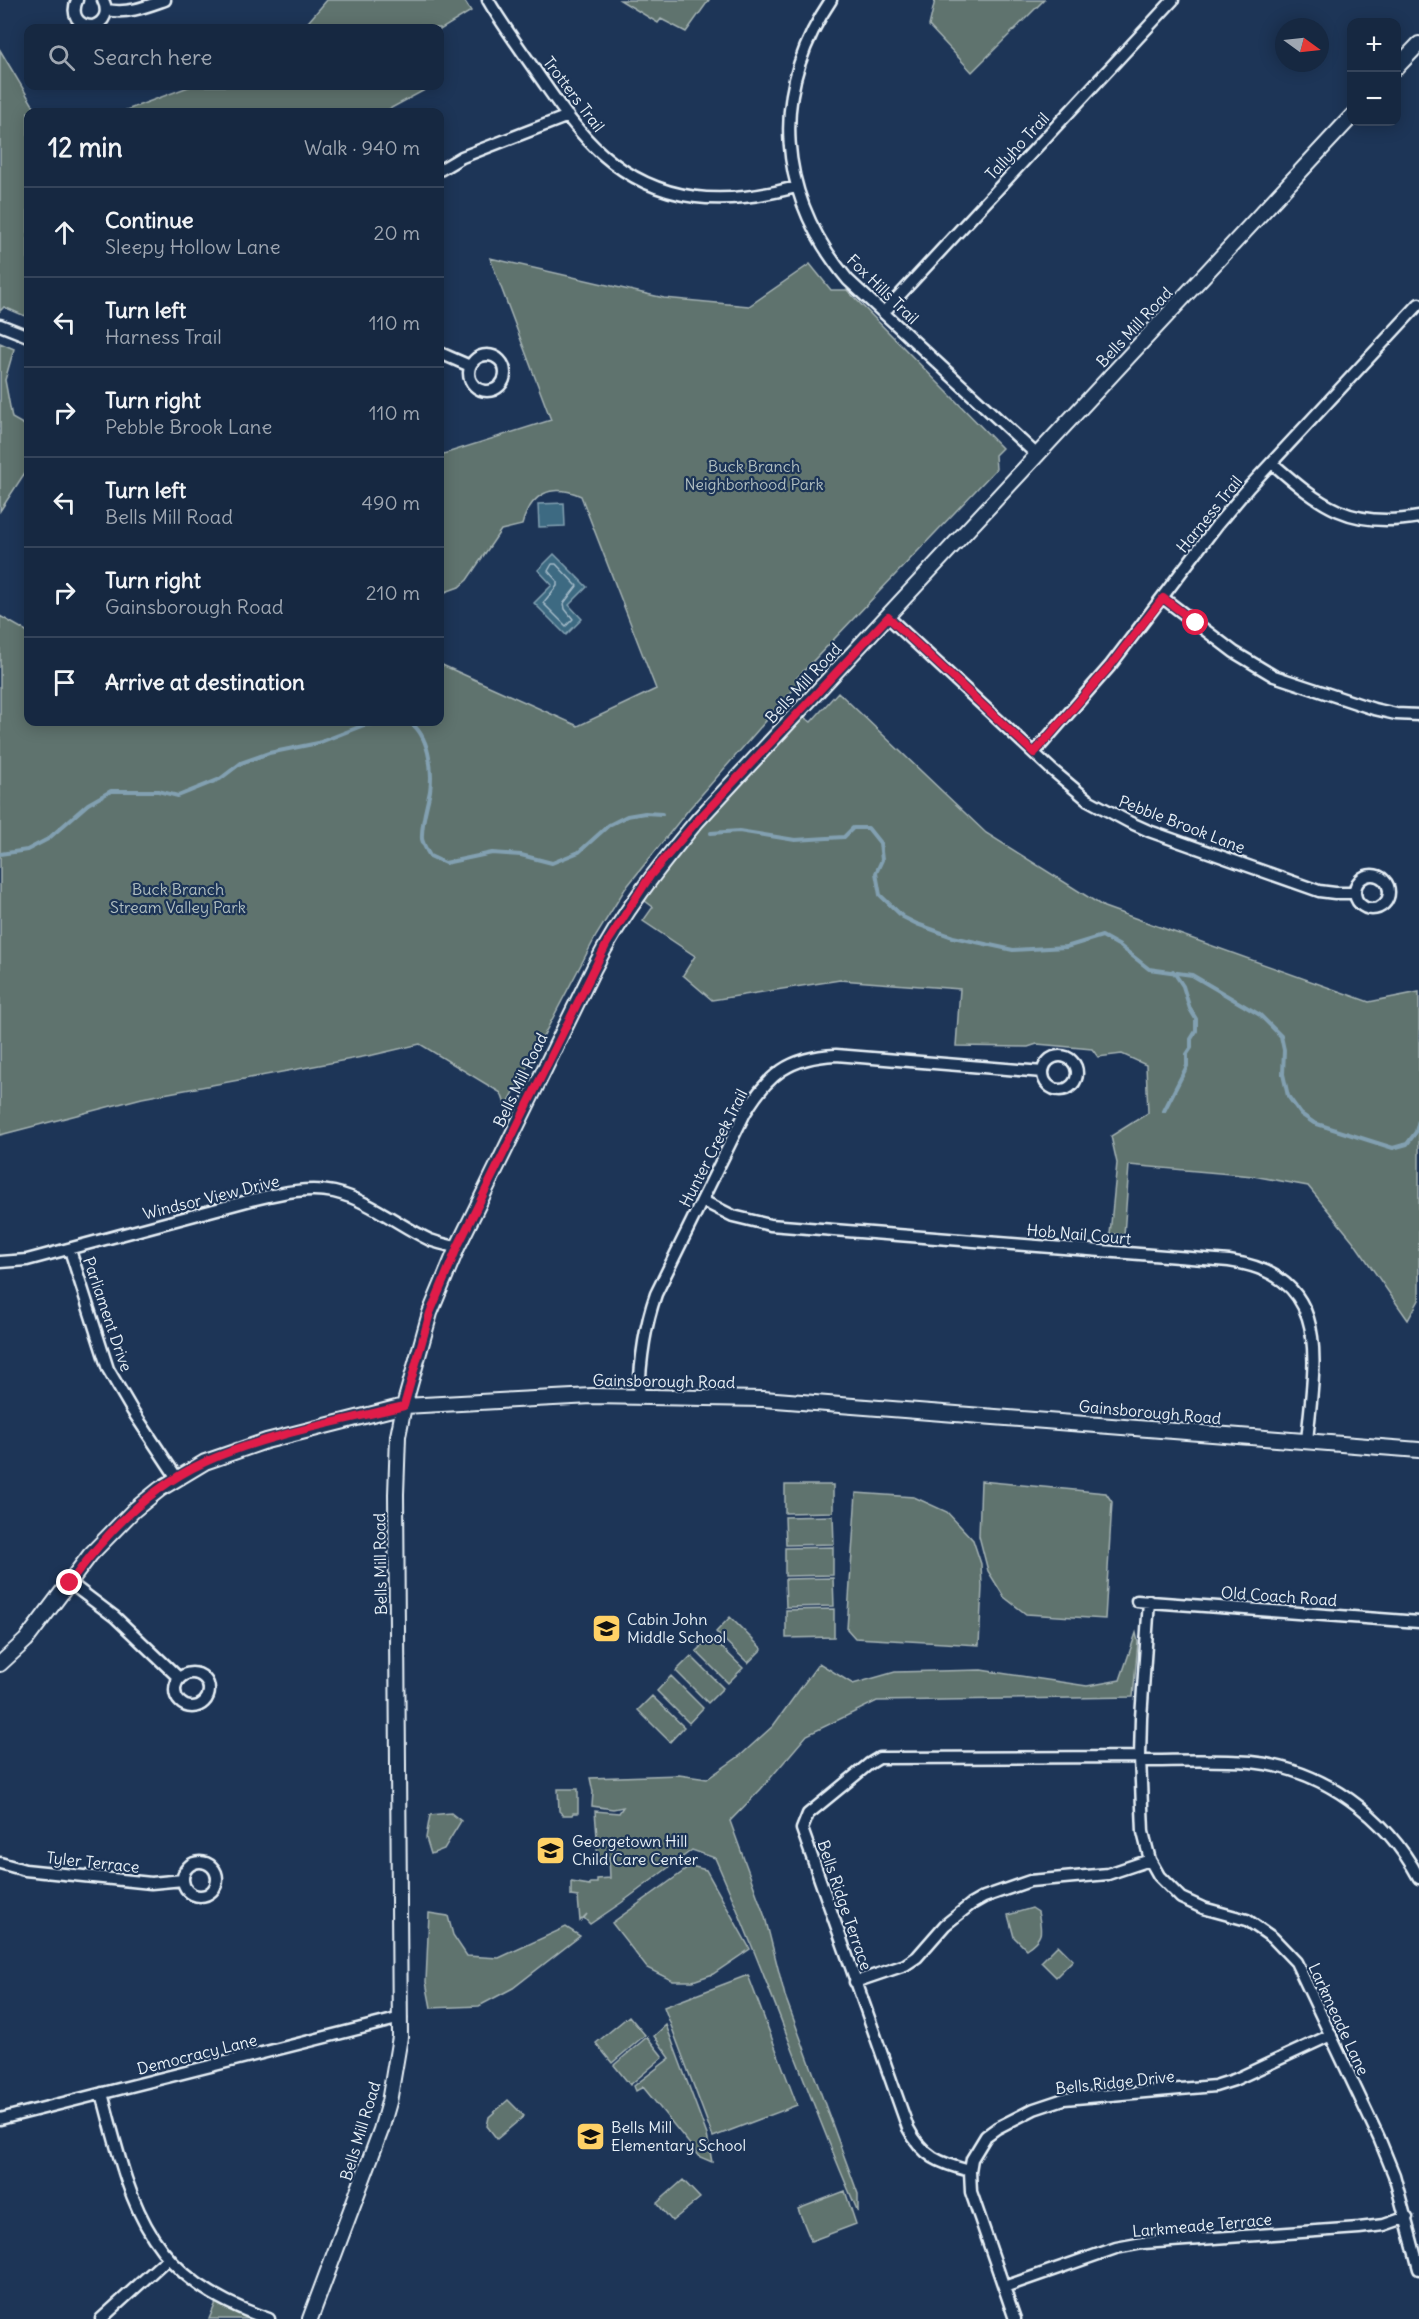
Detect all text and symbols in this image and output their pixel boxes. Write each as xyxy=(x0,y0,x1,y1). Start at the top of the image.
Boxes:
north arrow xyxy=(1275,18,1329,72)
map controls xyxy=(1347,18,1401,126)
button: + xyxy=(1347,18,1401,72)
search box xyxy=(24,24,444,90)
icon: search xyxy=(45,41,78,74)
text: Search here xyxy=(93,43,212,71)
street label: Trotters Trail xyxy=(539,52,609,136)
button: − xyxy=(1347,72,1401,126)
street label: Tallyho Trail xyxy=(981,108,1053,184)
text: 12 min xyxy=(48,131,122,164)
text: Walk · 940 m xyxy=(304,135,420,160)
text: Continue xyxy=(105,206,194,234)
icon: ahead xyxy=(48,216,81,249)
text: 20 m xyxy=(374,220,420,245)
text: Sleepy Hollow Lane xyxy=(105,234,280,259)
street label: Fox Hills Trail xyxy=(843,250,923,328)
street label: Bells Mill Road xyxy=(1092,283,1176,371)
text: Turn left xyxy=(105,296,186,324)
icon: left xyxy=(48,306,81,339)
text: 110 m xyxy=(369,310,420,335)
text: Harness Trail xyxy=(105,324,222,349)
text: Turn right xyxy=(105,386,201,414)
icon: right xyxy=(48,396,81,429)
text: 110 m xyxy=(369,400,420,425)
text: Pebble Brook Lane xyxy=(105,414,272,439)
park label: Buck Branch Neighborhood Park xyxy=(684,456,824,494)
street label: Harness Trail xyxy=(1172,471,1246,557)
text: Turn left xyxy=(105,476,186,504)
icon: left xyxy=(48,486,81,519)
text: 490 m xyxy=(361,490,420,515)
text: Bells Mill Road xyxy=(105,504,233,529)
text: Turn right xyxy=(105,566,201,594)
icon: right xyxy=(48,576,81,609)
text: 210 m xyxy=(366,580,420,605)
text: Gainsborough Road xyxy=(105,594,283,619)
route start xyxy=(1182,609,1208,635)
street label: Bells Mill Road xyxy=(761,639,845,727)
icon: arrive xyxy=(48,666,81,699)
text: Arrive at destination xyxy=(105,668,305,696)
street label: Pebble Brook Lane xyxy=(1116,791,1248,857)
park label: Buck Branch Stream Valley Park xyxy=(110,879,246,917)
street label: Bells Mill Road xyxy=(489,1030,551,1130)
street label: Hunter Creek Trail xyxy=(675,1086,751,1210)
street label: Windsor View Drive xyxy=(141,1170,281,1224)
street label: Hob Nail Court xyxy=(1026,1219,1133,1249)
street label: Parliament Drive xyxy=(79,1254,137,1374)
street label: Gainsborough Road xyxy=(592,1370,736,1392)
street label: Gainsborough Road xyxy=(1078,1396,1222,1428)
street label: Bells Mill Road xyxy=(369,1513,391,1615)
route end xyxy=(56,1569,82,1595)
street label: Old Coach Road xyxy=(1220,1582,1338,1610)
place label: Cabin John Middle School xyxy=(627,1609,726,1647)
school or university icon: Cabin John Middle School xyxy=(590,1612,622,1644)
place label: Georgetown Hill Child Care Center xyxy=(572,1831,699,1869)
school or university icon: Georgetown Hill Child Care Center xyxy=(535,1834,567,1866)
street label: Bells Ridge Terrace xyxy=(813,1837,877,1973)
street label: Tyler Terrace xyxy=(46,1847,140,1877)
street label: Larkmeade Lane xyxy=(1304,1960,1374,2078)
street label: Democracy Lane xyxy=(135,2029,259,2079)
street label: Bells Ridge Drive xyxy=(1054,2066,1176,2098)
street label: Bells Mill Road xyxy=(335,2079,385,2183)
place label: Bells Mill Elementary School xyxy=(611,2117,746,2155)
school or university icon: Bells Mill Elementary School xyxy=(574,2120,606,2152)
street label: Larkmeade Terrace xyxy=(1131,2209,1273,2241)

